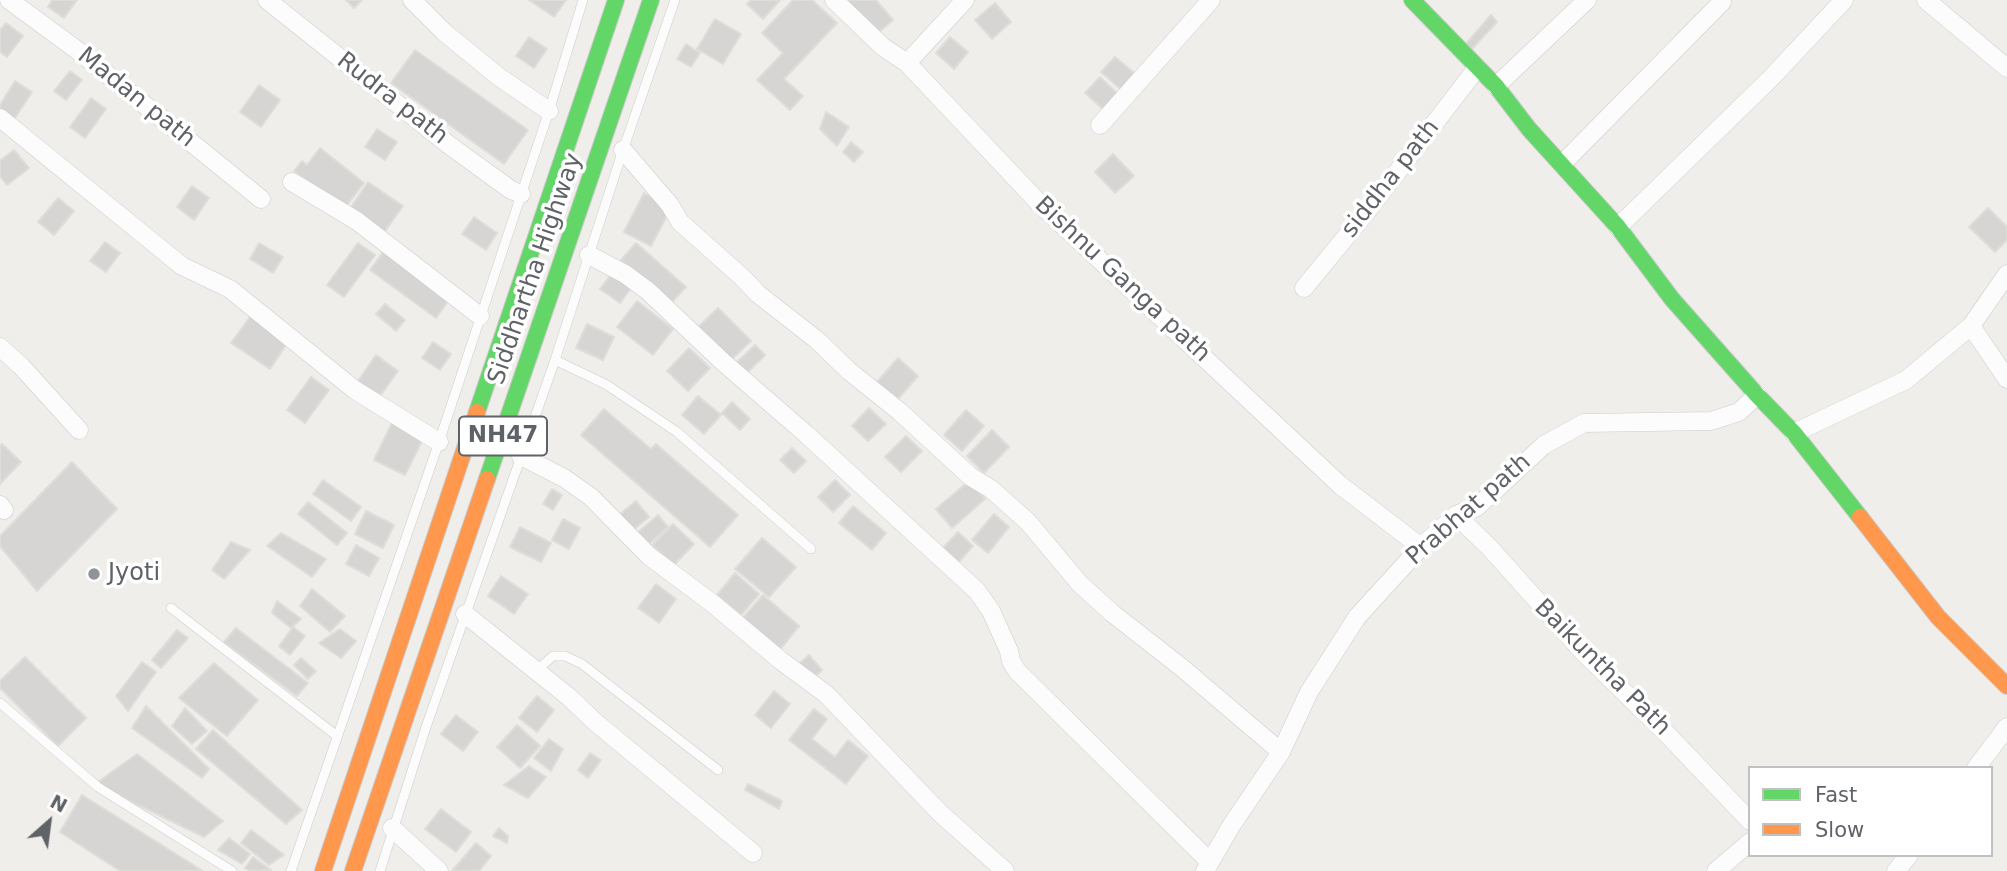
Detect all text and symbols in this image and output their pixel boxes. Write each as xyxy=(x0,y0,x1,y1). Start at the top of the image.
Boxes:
street label: Madan path xyxy=(71,42,201,154)
street label: Rudra path xyxy=(331,47,453,151)
street label: siddha path xyxy=(1336,114,1446,244)
street label: Siddhartha Highway xyxy=(483,150,589,388)
street label: Bishnu Ganga path xyxy=(1028,191,1216,369)
road number: NH47 xyxy=(459,416,547,456)
street label: Prabhat path xyxy=(1401,448,1537,572)
place label: Jyoti xyxy=(108,560,160,588)
marker: Jyoti xyxy=(86,566,102,582)
street label: Baikuntha Path xyxy=(1528,594,1676,742)
legend xyxy=(1748,766,1993,857)
text: Fast xyxy=(1815,783,1857,807)
north arrow xyxy=(14,787,84,857)
text: N xyxy=(47,790,71,817)
text: Slow xyxy=(1815,818,1864,842)

